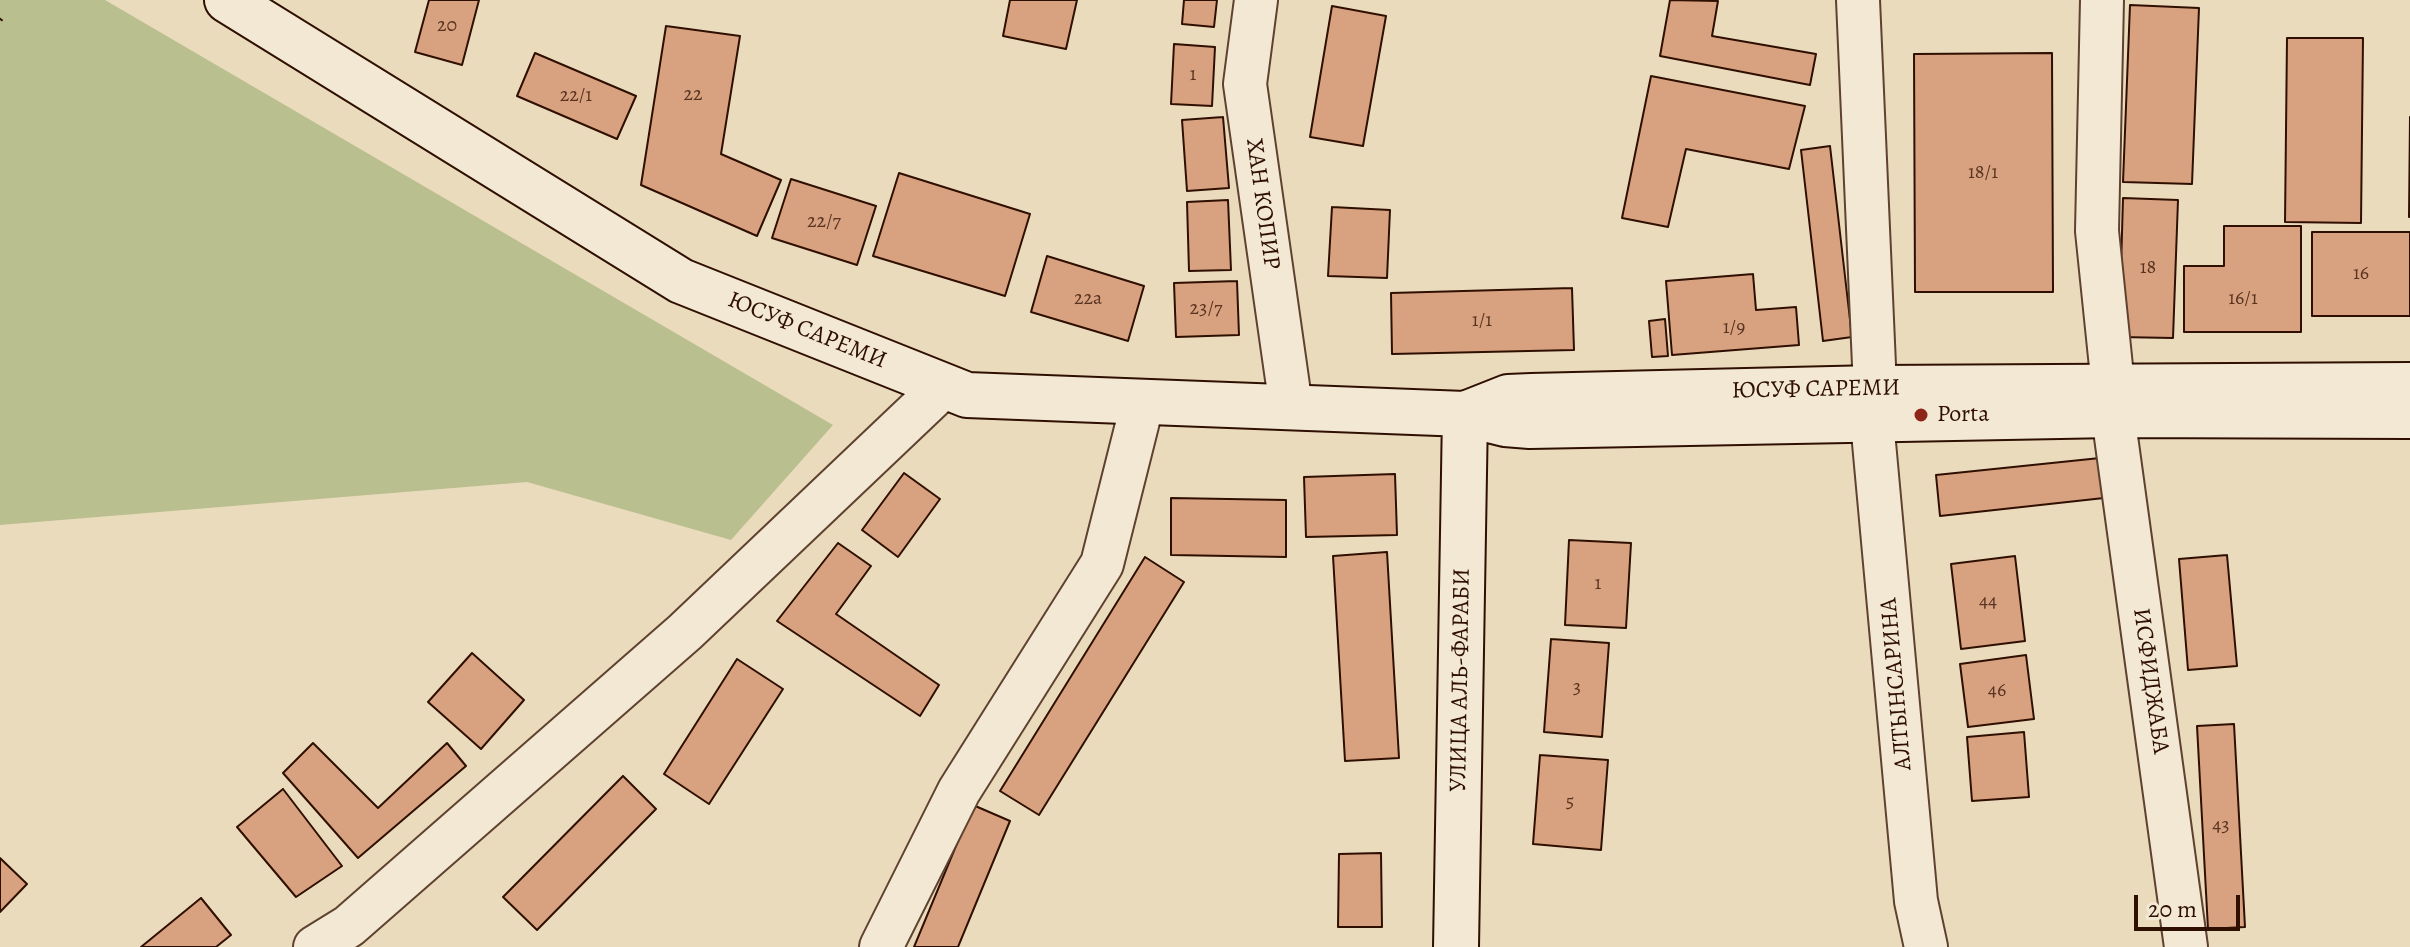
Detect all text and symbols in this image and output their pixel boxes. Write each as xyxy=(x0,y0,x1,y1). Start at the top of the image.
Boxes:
house number: 20 xyxy=(437,14,457,38)
house number: 1 xyxy=(1190,63,1196,87)
house number: 22 xyxy=(684,83,702,107)
house number: 22/1 xyxy=(560,84,592,108)
street label: ХАН КОПИР xyxy=(1239,137,1285,271)
house number: 18/1 xyxy=(1968,161,1998,185)
house number: 22/7 xyxy=(807,210,841,234)
house number: 18 xyxy=(2140,256,2156,280)
house number: 16 xyxy=(2353,262,2369,286)
street label: ЮСУФ САРЕМИ xyxy=(723,286,891,376)
house number: 22а xyxy=(1074,287,1102,311)
house number: 16/1 xyxy=(2228,287,2258,311)
house number: 23/7 xyxy=(1190,297,1222,321)
house number: 1/1 xyxy=(1472,309,1492,333)
house number: 1/9 xyxy=(1723,316,1745,340)
street label: ЮСУФ САРЕМИ xyxy=(1731,374,1901,406)
place label: Porta xyxy=(1937,401,1989,429)
marker: Porta xyxy=(1912,406,1930,424)
street label: УЛИЦА АЛЬ-ФАРАБИ xyxy=(1445,568,1477,792)
house number: 1 xyxy=(1595,572,1601,596)
house number: 44 xyxy=(1979,590,1997,614)
street label: АЛТЫНСАРИНА xyxy=(1875,596,1919,772)
street label: ИСФИДЖАБА xyxy=(2125,606,2175,756)
house number: 3 xyxy=(1573,676,1581,700)
house number: 46 xyxy=(1988,679,2006,703)
house number: 5 xyxy=(1566,790,1574,814)
house number: 43 xyxy=(2212,814,2230,838)
scale bar xyxy=(2138,879,2244,929)
text: 20 m xyxy=(2148,893,2197,925)

